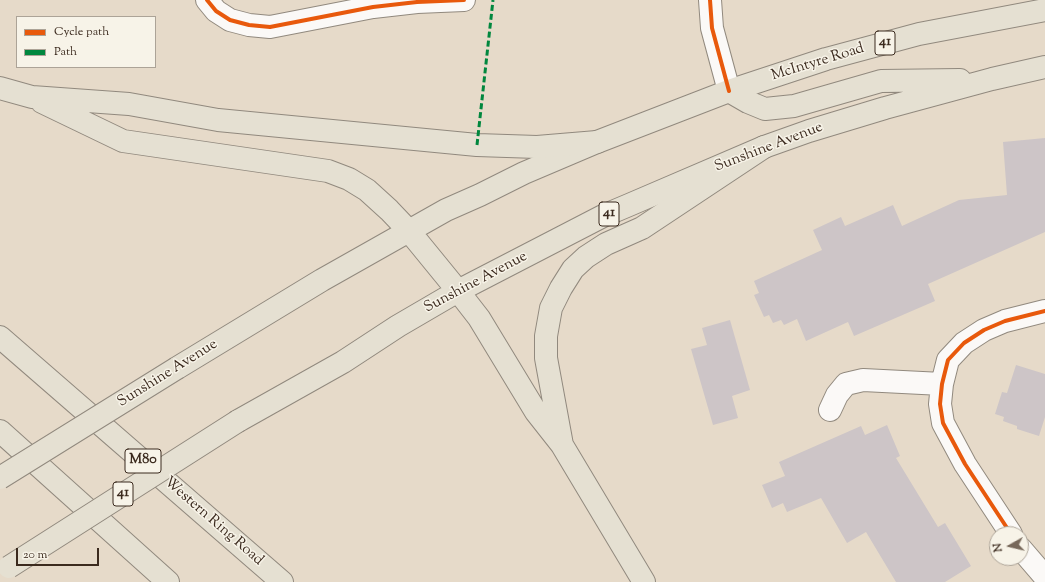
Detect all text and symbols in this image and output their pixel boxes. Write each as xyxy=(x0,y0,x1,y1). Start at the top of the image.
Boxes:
legend xyxy=(16,16,156,68)
text: Cycle path xyxy=(54,23,109,41)
road number: 41 xyxy=(875,31,895,55)
street label: McIntyre Road xyxy=(769,40,867,86)
text: Path xyxy=(54,43,77,61)
street label: Sunshine Avenue xyxy=(712,119,826,177)
road number: 41 xyxy=(599,202,619,226)
street label: Sunshine Avenue xyxy=(421,248,531,318)
street label: Sunshine Avenue xyxy=(115,336,221,412)
road number: M80 xyxy=(125,449,161,473)
street label: Western Ring Road xyxy=(160,474,266,570)
road number: 41 xyxy=(113,482,133,506)
north arrow xyxy=(989,526,1029,566)
scale bar xyxy=(18,540,101,566)
text: N xyxy=(990,542,1007,553)
text: 20 m xyxy=(23,546,47,564)

